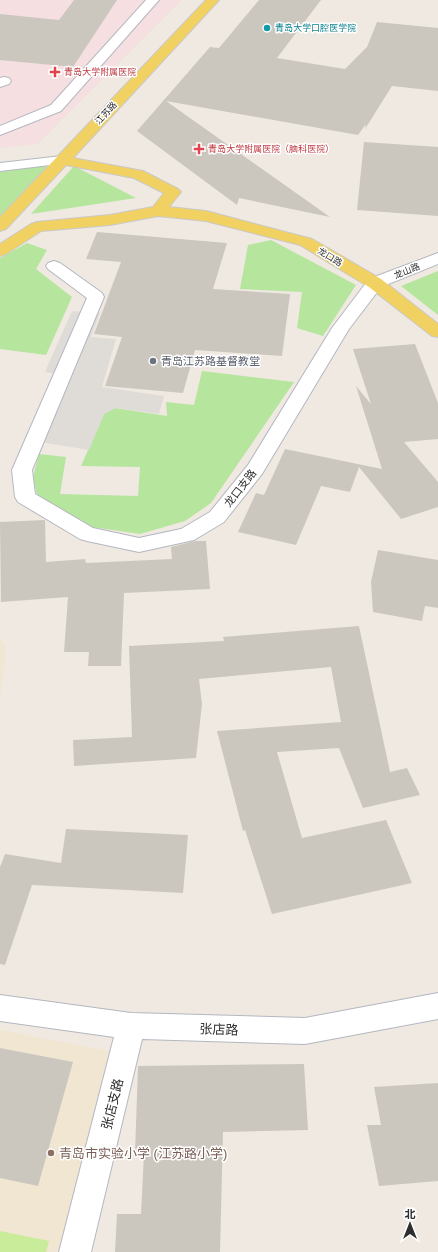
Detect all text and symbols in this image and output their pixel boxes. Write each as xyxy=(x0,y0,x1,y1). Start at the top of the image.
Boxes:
marker: 青岛大学口腔医学院 xyxy=(262,23,272,33)
place label: 青岛大学口腔医学院 xyxy=(275,23,356,33)
marker: 青岛大学附属医院 xyxy=(49,66,61,78)
place label: 青岛大学附属医院 xyxy=(64,67,136,77)
street label: 江苏路 xyxy=(93,100,119,126)
marker: 青岛大学附属医院（脑科医院） xyxy=(193,143,205,155)
place label: 青岛大学附属医院（脑科医院） xyxy=(208,144,334,154)
street label: 龙口路 xyxy=(316,245,345,268)
street label: 龙山路 xyxy=(392,260,421,281)
place label: 青岛江苏路基督教堂 xyxy=(161,355,260,367)
marker: 青岛江苏路基督教堂 xyxy=(148,356,158,366)
street label: 龙口支路 xyxy=(222,467,258,509)
street label: 张店路 xyxy=(199,1021,239,1038)
street label: 张店支路 xyxy=(99,1077,126,1131)
place label: 青岛市实验小学 (江苏路小学) xyxy=(59,1146,227,1161)
marker: 青岛市实验小学 (江苏路小学) xyxy=(46,1148,56,1158)
north arrow xyxy=(390,1204,430,1244)
text: 北 xyxy=(405,1208,416,1220)

